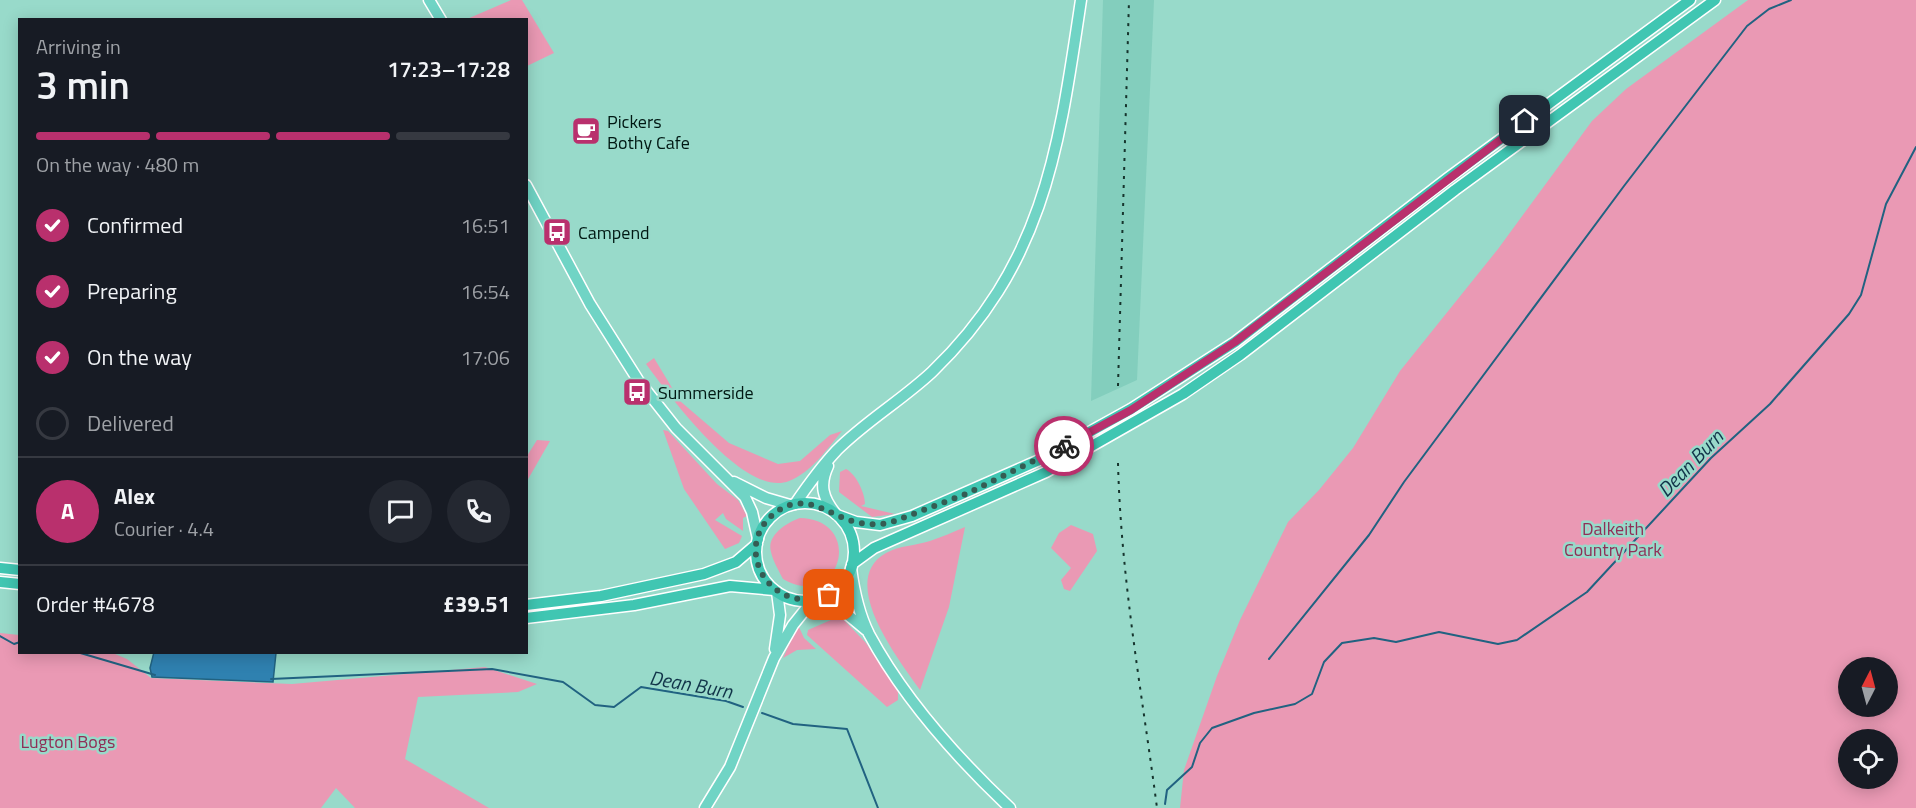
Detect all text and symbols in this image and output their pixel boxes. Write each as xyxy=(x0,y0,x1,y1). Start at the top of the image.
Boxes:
text: Arriving in xyxy=(36,31,121,62)
text: 17:23–17:28 xyxy=(387,52,510,86)
text: 3 min xyxy=(36,55,130,114)
pin xyxy=(1499,95,1550,146)
icon: home xyxy=(1508,104,1541,137)
place label: Pickers Bothy Cafe xyxy=(607,108,690,156)
cafe icon: Pickers Bothy Cafe xyxy=(570,115,602,147)
text: On the way · 480 m xyxy=(36,149,199,180)
text: Confirmed xyxy=(87,208,183,242)
icon: check xyxy=(36,209,69,242)
text: 16:51 xyxy=(461,210,510,241)
bus stop icon: Campend xyxy=(541,216,573,248)
place label: Campend xyxy=(578,219,650,246)
text: Preparing xyxy=(87,274,177,308)
icon: check xyxy=(36,275,69,308)
text: 16:54 xyxy=(461,276,510,307)
text: On the way xyxy=(87,340,192,374)
icon: check xyxy=(36,341,69,374)
text: 17:06 xyxy=(461,342,510,373)
bus stop icon: Summerside xyxy=(621,376,653,408)
place label: Summerside xyxy=(658,379,754,406)
text: Delivered xyxy=(87,406,174,440)
courier xyxy=(1034,416,1094,476)
water label: Dean Burn xyxy=(1650,421,1731,504)
icon: bike xyxy=(1048,430,1081,463)
text: Alex xyxy=(114,479,155,513)
button: chat xyxy=(369,480,432,543)
button: phone xyxy=(447,480,510,543)
text: A xyxy=(61,494,74,528)
text: Courier · 4.4 xyxy=(114,513,214,544)
park label: Dalkeith Country Park xyxy=(1564,515,1662,563)
pin xyxy=(803,569,854,620)
icon: bag xyxy=(812,578,845,611)
text: Order #4678 xyxy=(36,587,155,621)
text: £39.51 xyxy=(443,587,510,621)
north arrow xyxy=(1838,657,1898,717)
map controls xyxy=(1838,657,1898,789)
water label: Dean Burn xyxy=(647,661,736,707)
park label: Lugton Bogs xyxy=(20,728,116,755)
button: locate xyxy=(1838,729,1898,789)

